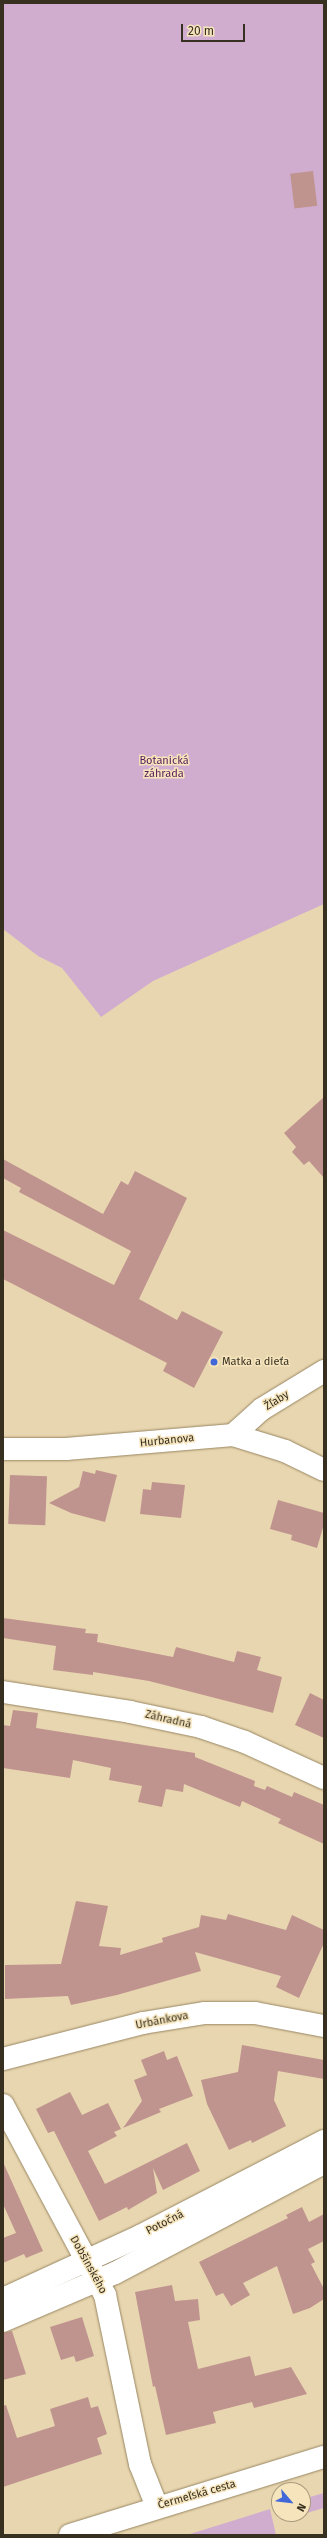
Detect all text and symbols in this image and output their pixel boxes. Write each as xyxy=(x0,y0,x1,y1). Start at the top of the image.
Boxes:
scale bar xyxy=(183,16,247,42)
text: 20 m xyxy=(188,24,214,38)
park label: Botanická záhrada xyxy=(139,755,189,781)
place label: Matka a dieťa xyxy=(222,1355,289,1369)
marker: Matka a dieťa xyxy=(209,1357,219,1367)
street label: Žľaby xyxy=(262,1388,292,1414)
street label: Hurbanova xyxy=(139,1432,195,1450)
street label: Záhradná xyxy=(144,1708,192,1732)
street label: Urbánkova xyxy=(134,2009,190,2033)
street label: Potočná xyxy=(144,2208,186,2238)
street label: Dobšinského xyxy=(67,2234,109,2296)
street label: Čermeľská cesta xyxy=(157,2478,237,2512)
north arrow xyxy=(271,2482,311,2522)
text: N xyxy=(294,2501,309,2514)

